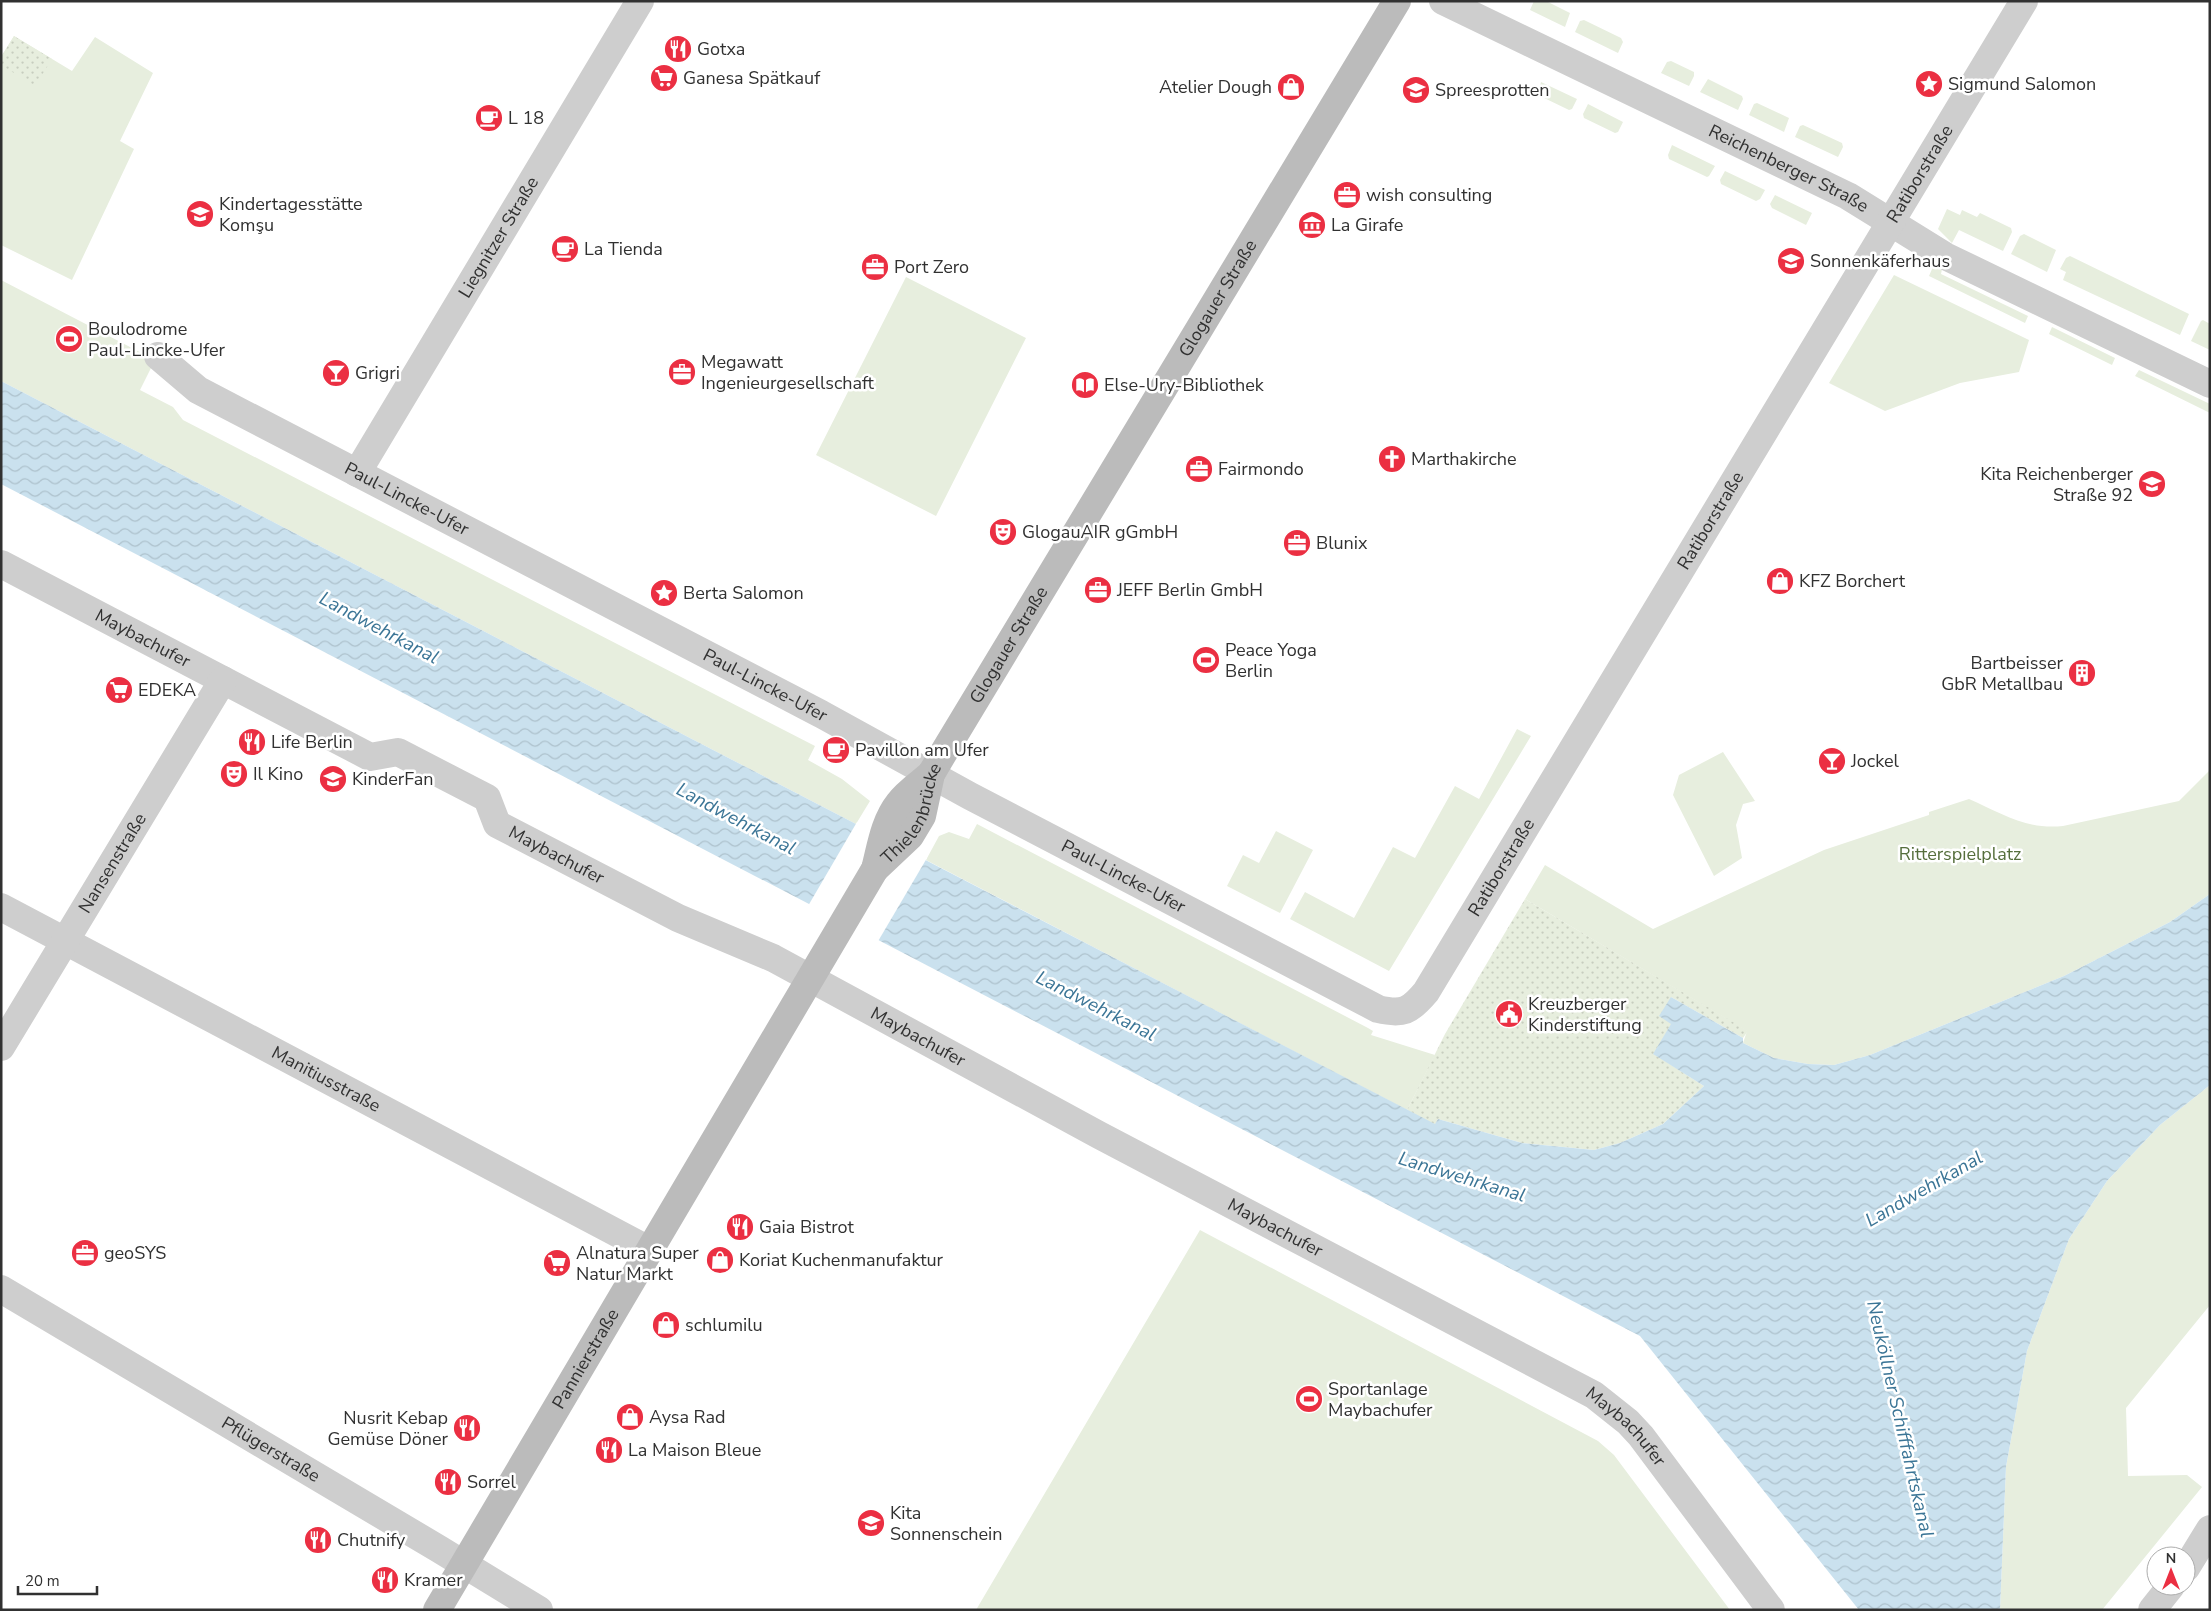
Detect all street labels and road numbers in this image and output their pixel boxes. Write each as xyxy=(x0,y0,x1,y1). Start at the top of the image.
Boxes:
street label: Reichenberger Straße xyxy=(1705,119,1873,218)
street label: Ratiborstraße xyxy=(1881,120,1959,227)
street label: Liegnitzer Straße xyxy=(453,172,544,302)
street label: Glogauer Straße xyxy=(1173,235,1262,361)
street label: Paul-Lincke-Ufer xyxy=(341,456,474,541)
street label: Ratiborstraße xyxy=(1672,467,1749,574)
street label: Glogauer Straße xyxy=(964,582,1053,708)
street label: Maybachufer xyxy=(91,603,195,673)
street label: Paul-Lincke-Ufer xyxy=(699,643,832,728)
street label: Thielenbrücke xyxy=(876,758,947,869)
street label: Nansenstraße xyxy=(73,808,152,918)
street label: Ratiborstraße xyxy=(1462,814,1540,921)
street label: Maybachufer xyxy=(505,820,609,890)
street label: Paul-Lincke-Ufer xyxy=(1057,834,1190,919)
street label: Maybachufer xyxy=(866,1001,970,1073)
street label: Manitiusstraße xyxy=(268,1040,385,1118)
street label: Maybachufer xyxy=(1223,1193,1328,1263)
street label: Pannierstraße xyxy=(547,1304,625,1413)
street label: Maybachufer xyxy=(1581,1381,1672,1471)
street label: Pflügerstraße xyxy=(217,1411,325,1488)

